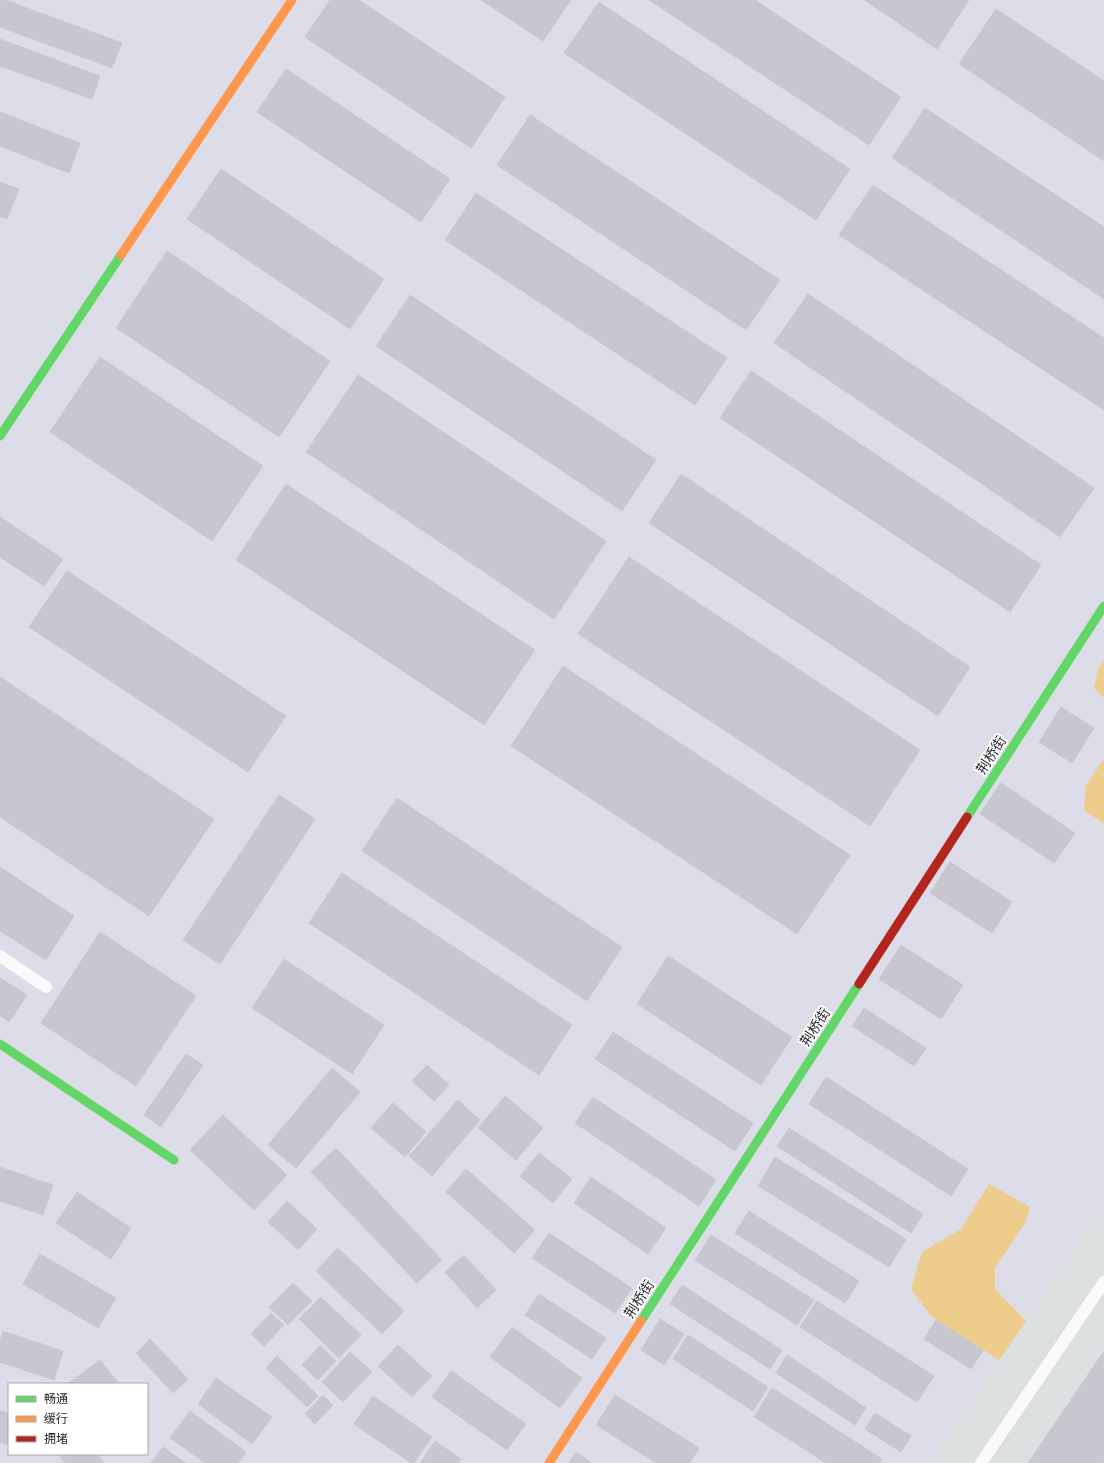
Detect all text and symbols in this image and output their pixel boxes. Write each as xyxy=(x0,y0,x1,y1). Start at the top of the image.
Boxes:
street label: 荆桥街 xyxy=(972,732,1010,778)
street label: 荆桥街 xyxy=(796,1004,834,1050)
street label: 荆桥街 xyxy=(620,1276,658,1322)
legend xyxy=(8,1383,148,1455)
text: 畅通 xyxy=(44,1391,68,1406)
text: 缓行 xyxy=(44,1411,68,1426)
text: 拥堵 xyxy=(44,1431,68,1446)

